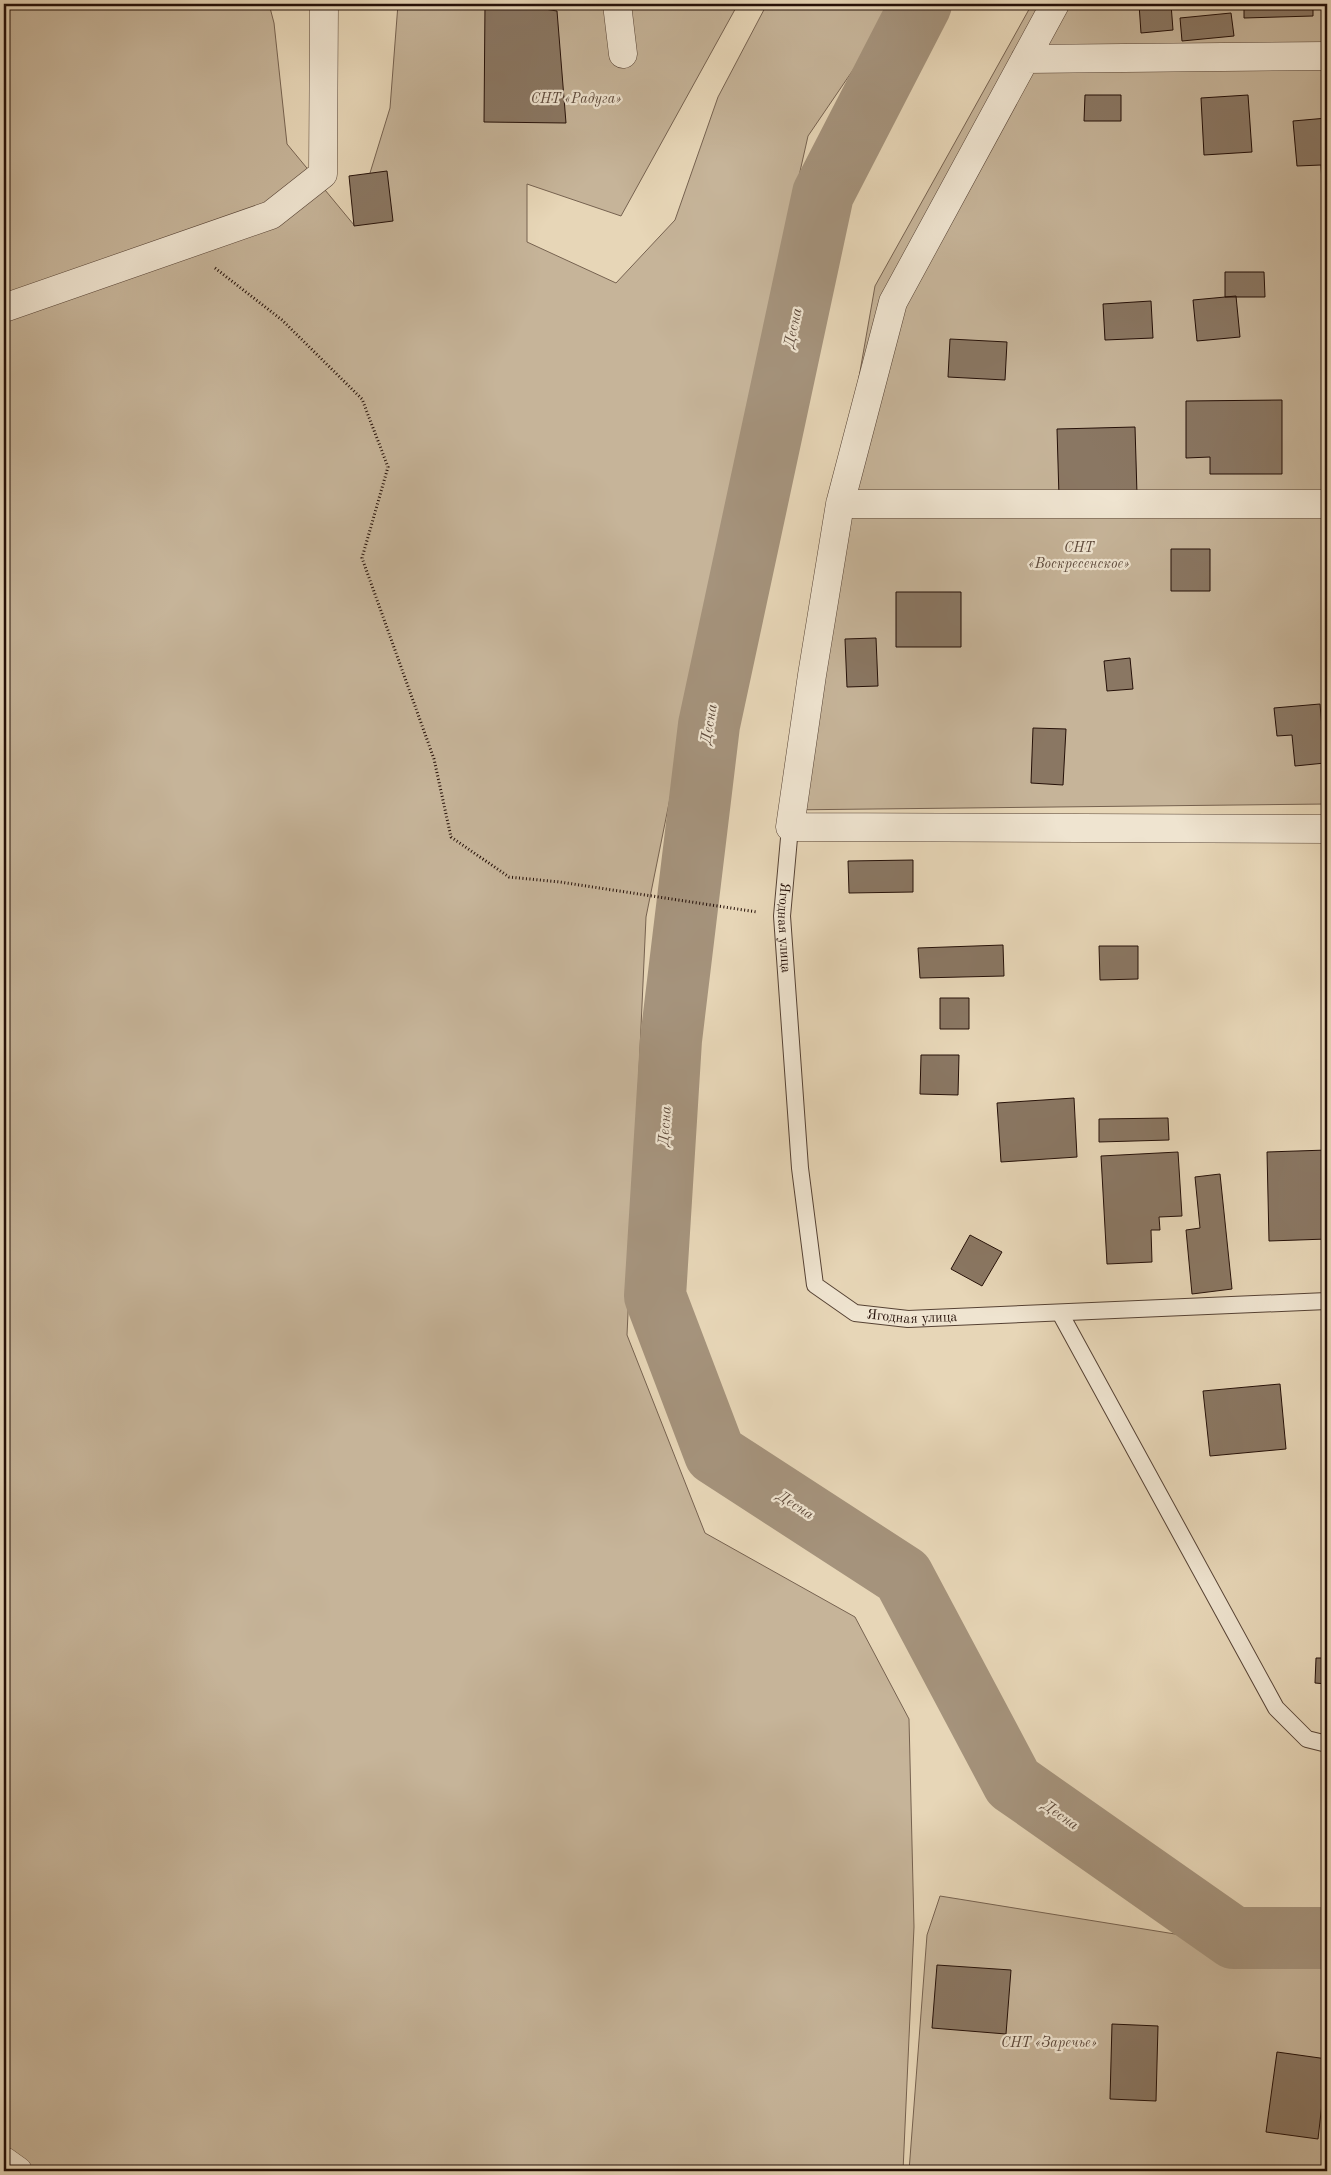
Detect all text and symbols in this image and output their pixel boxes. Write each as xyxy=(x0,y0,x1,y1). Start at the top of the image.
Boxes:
park label: СНТ «Радуга» xyxy=(531,92,621,107)
water label: Десна xyxy=(782,307,806,351)
park label: СНТ «Воскресенское» xyxy=(1029,541,1129,572)
water label: Десна xyxy=(699,703,721,747)
street label: Ягодная улица xyxy=(775,882,793,974)
water label: Десна xyxy=(657,1105,675,1149)
street label: Ягодная улица xyxy=(866,1307,958,1326)
water label: Десна xyxy=(772,1488,816,1523)
water label: Десна xyxy=(1038,1797,1081,1834)
park label: СНТ «Заречье» xyxy=(1001,2035,1097,2051)

